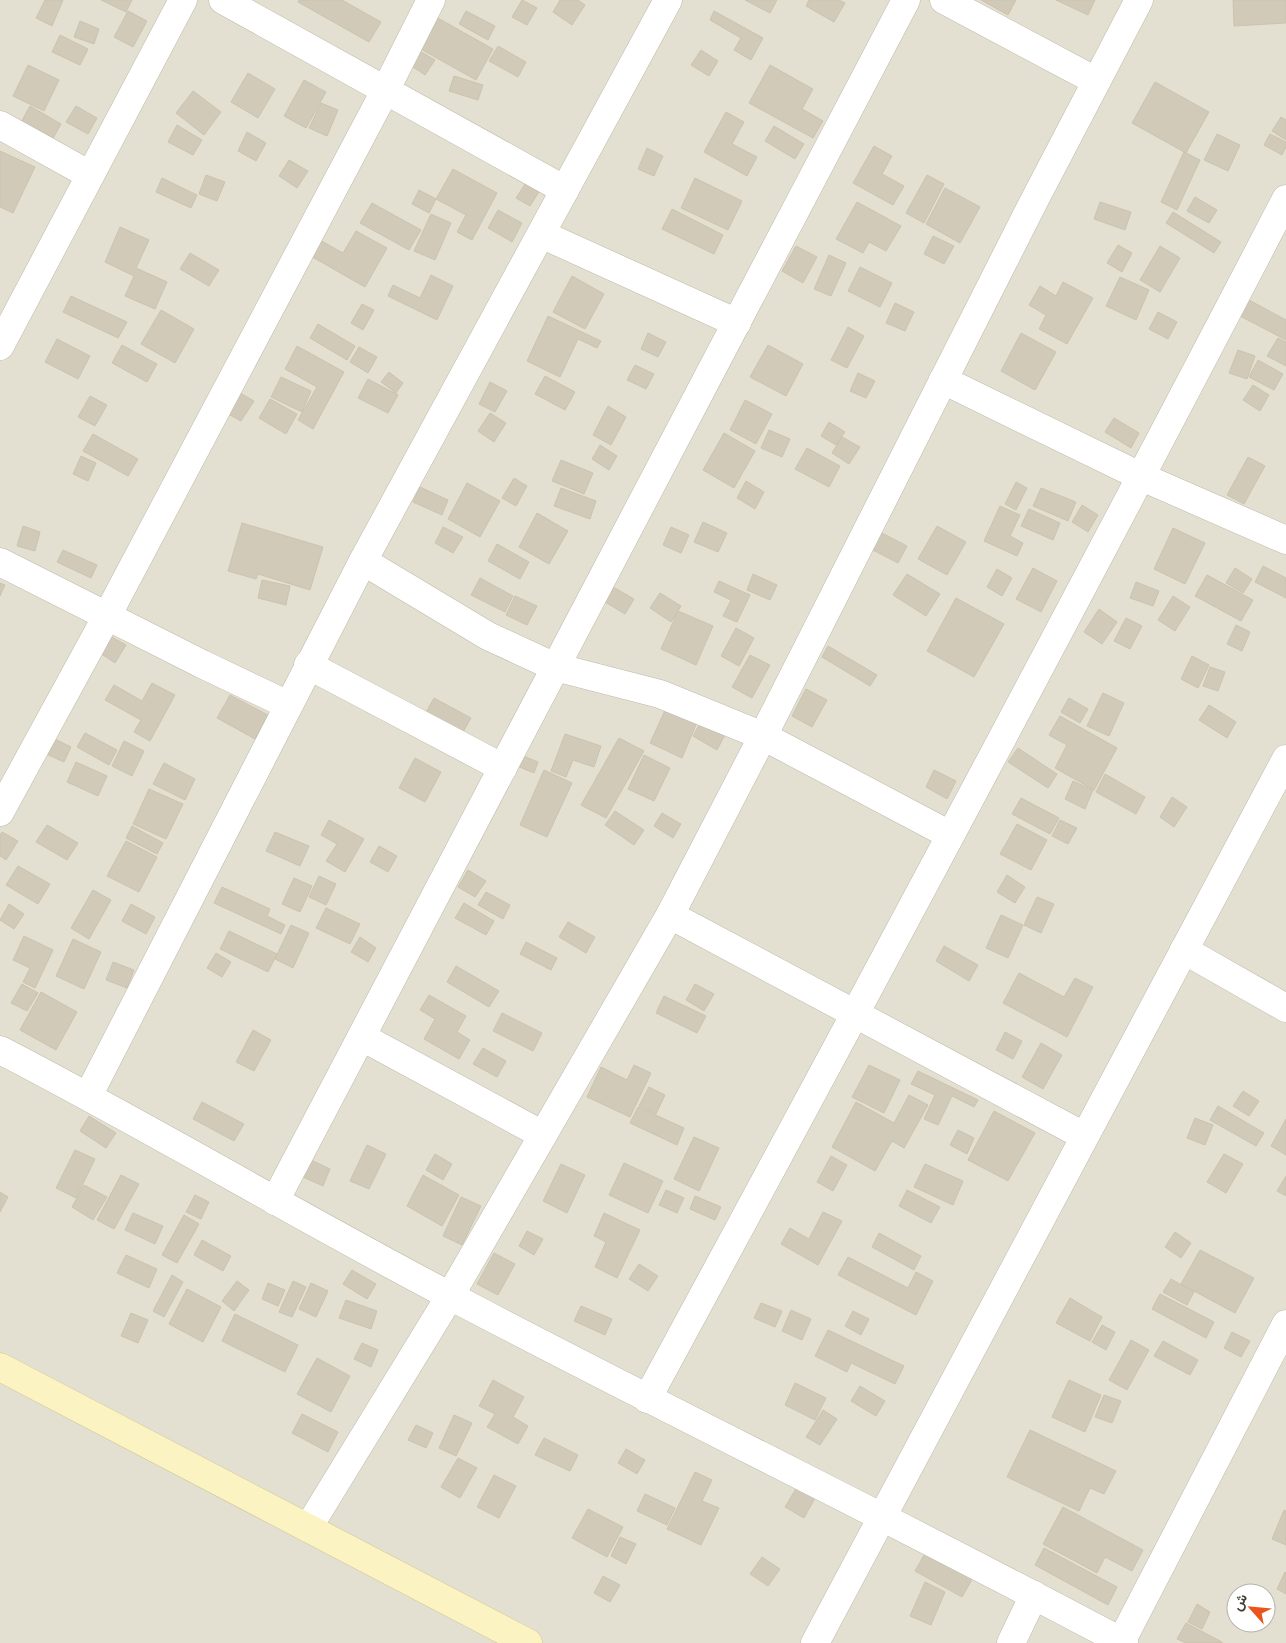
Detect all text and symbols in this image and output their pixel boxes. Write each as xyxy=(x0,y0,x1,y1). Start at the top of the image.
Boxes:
north arrow xyxy=(1226,1583,1276,1633)
text: ش xyxy=(1228,1591,1251,1614)

